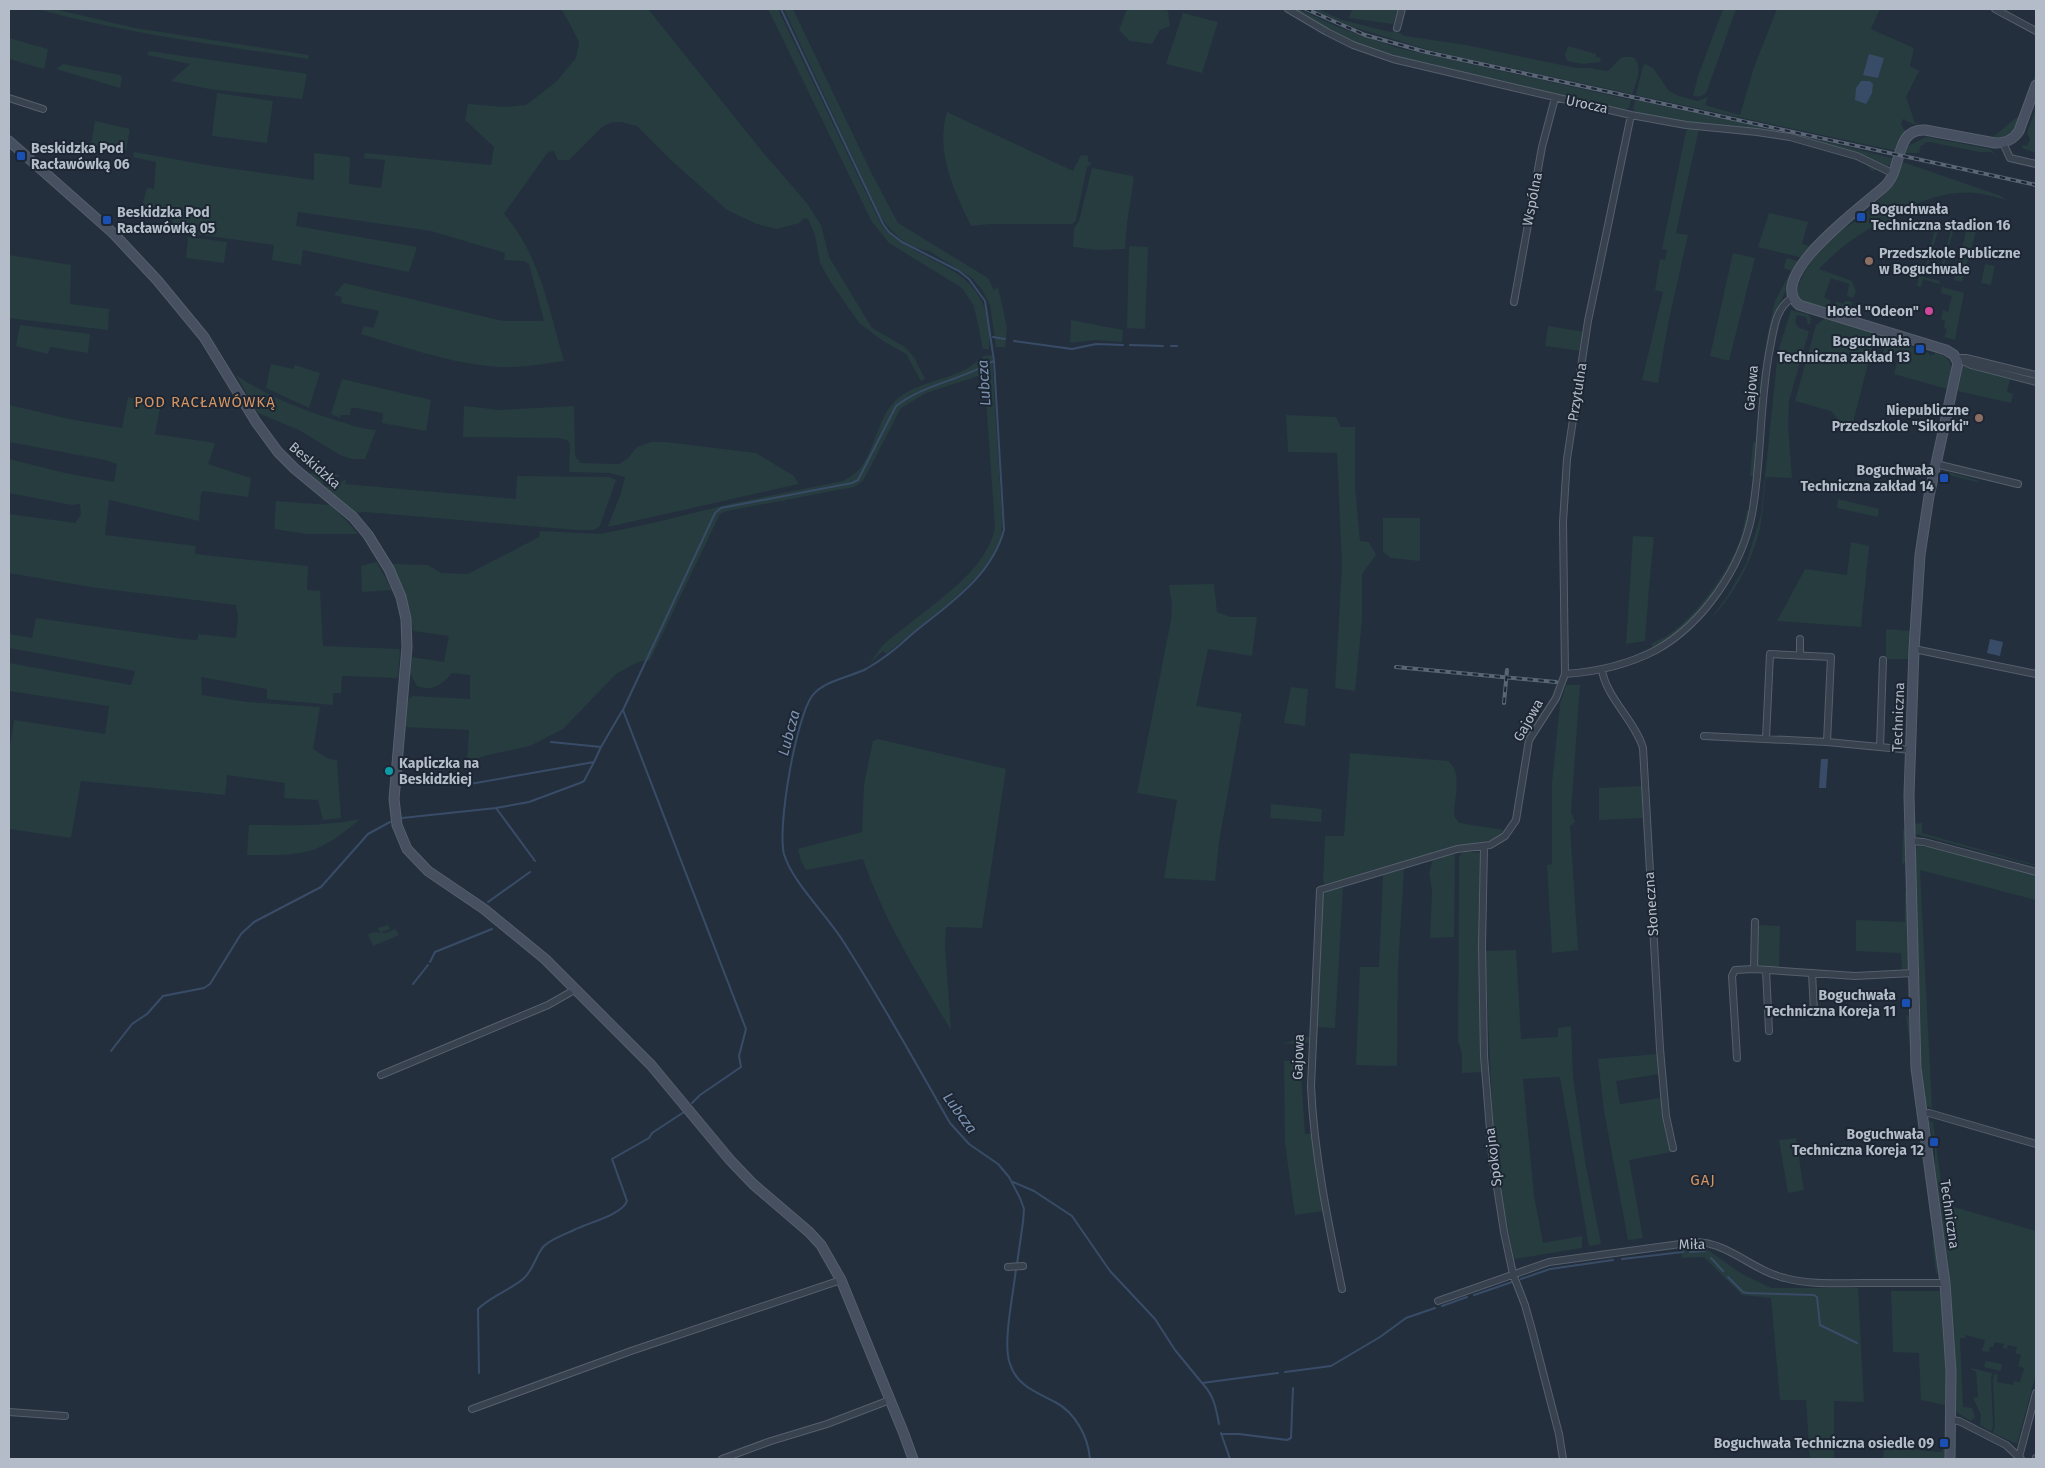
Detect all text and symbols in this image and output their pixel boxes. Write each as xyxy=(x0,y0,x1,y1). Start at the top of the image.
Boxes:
street label: Urocza xyxy=(1564,92,1610,117)
place label: Beskidzka Pod Racławówką 06 xyxy=(31,140,130,173)
marker: Beskidzka Pod Racławówką 06 xyxy=(15,150,27,162)
street label: Wspólna xyxy=(1519,171,1546,227)
place label: Boguchwała Techniczna stadion 16 xyxy=(1871,201,2011,234)
place label: Beskidzka Pod Racławówką 05 xyxy=(117,204,216,237)
marker: Boguchwała Techniczna stadion 16 xyxy=(1855,211,1867,223)
marker: Beskidzka Pod Racławówką 05 xyxy=(101,214,113,226)
place label: Przedszkole Publiczne w Boguchwale xyxy=(1879,245,2021,278)
marker: Przedszkole Publiczne w Boguchwale xyxy=(1863,255,1875,267)
place label: Hotel "Odeon" xyxy=(1827,303,1919,320)
marker: Hotel "Odeon" xyxy=(1923,305,1935,317)
place label: Boguchwała Techniczna zakład 13 xyxy=(1777,333,1910,366)
marker: Boguchwała Techniczna zakład 13 xyxy=(1914,343,1926,355)
water label: Lubcza xyxy=(973,359,995,407)
street label: Przytulna xyxy=(1564,361,1591,423)
street label: Gajowa xyxy=(1741,364,1762,412)
district label: POD RACŁAWÓWKĄ xyxy=(134,393,276,411)
place label: Niepubliczne Przedszkole "Sikorki" xyxy=(1832,402,1969,435)
marker: Niepubliczne Przedszkole "Sikorki" xyxy=(1973,412,1985,424)
street label: Beskidzka xyxy=(285,438,344,492)
place label: Boguchwała Techniczna zakład 14 xyxy=(1801,462,1934,495)
marker: Boguchwała Techniczna zakład 14 xyxy=(1938,472,1950,484)
street label: Techniczna xyxy=(1889,682,1908,752)
street label: Gajowa xyxy=(1510,696,1547,744)
water label: Lubcza xyxy=(774,708,804,758)
place label: Kapliczka na Beskidzkiej xyxy=(399,755,480,788)
marker: Kapliczka na Beskidzkiej xyxy=(383,765,395,777)
street label: Słoneczna xyxy=(1641,871,1662,937)
place label: Boguchwała Techniczna Koreja 11 xyxy=(1765,987,1896,1020)
marker: Boguchwała Techniczna Koreja 11 xyxy=(1900,997,1912,1009)
street label: Gajowa xyxy=(1289,1034,1308,1080)
water label: Lubcza xyxy=(939,1089,981,1137)
place label: Boguchwała Techniczna Koreja 12 xyxy=(1792,1126,1924,1159)
street label: Spokojna xyxy=(1481,1127,1506,1187)
marker: Boguchwała Techniczna Koreja 12 xyxy=(1928,1136,1940,1148)
district label: GAJ xyxy=(1690,1171,1716,1189)
street label: Techniczna xyxy=(1936,1178,1963,1250)
street label: Miła xyxy=(1679,1236,1705,1253)
place label: Boguchwała Techniczna osiedle 09 xyxy=(1714,1435,1934,1452)
marker: Boguchwała Techniczna osiedle 09 xyxy=(1938,1437,1950,1449)

